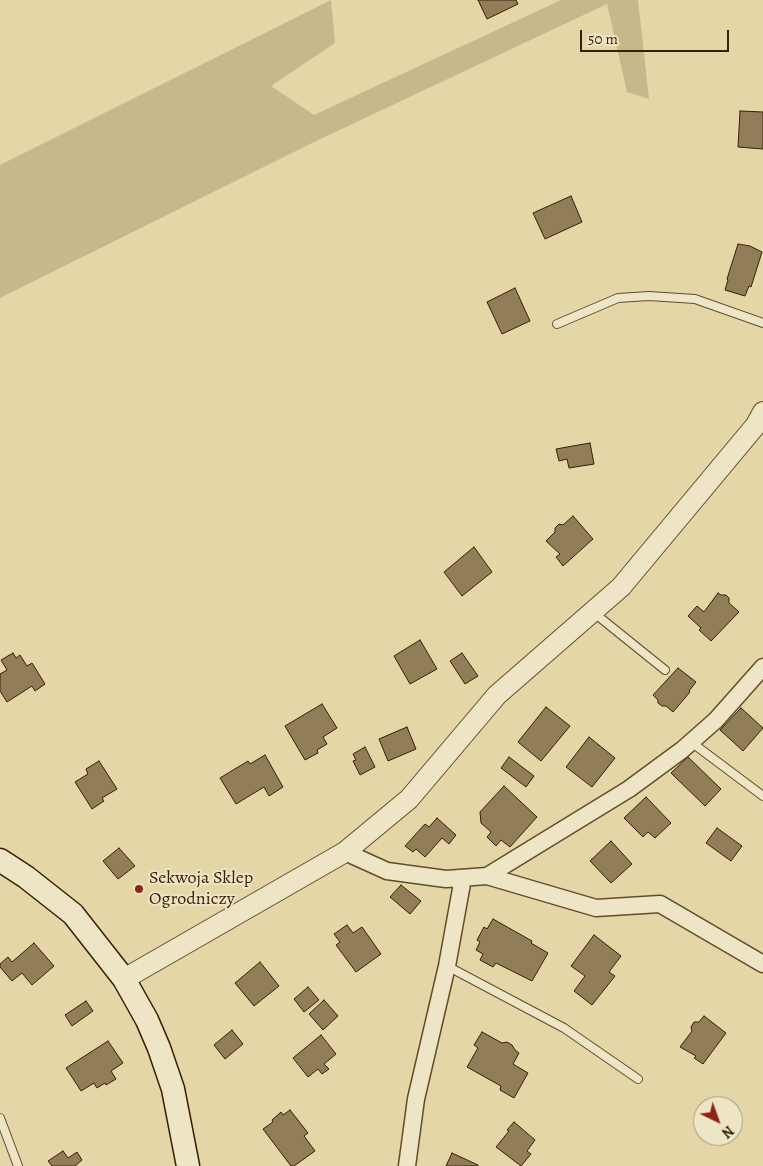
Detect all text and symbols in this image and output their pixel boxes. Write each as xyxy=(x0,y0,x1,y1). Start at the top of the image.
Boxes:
scale bar xyxy=(583,20,732,52)
text: 50 m xyxy=(588,29,618,49)
place label: Sekwoja Sklep Ogrodniczy xyxy=(149,868,253,911)
marker: Sekwoja Sklep Ogrodniczy xyxy=(133,883,145,895)
north arrow xyxy=(693,1096,743,1146)
text: N xyxy=(718,1121,738,1142)

